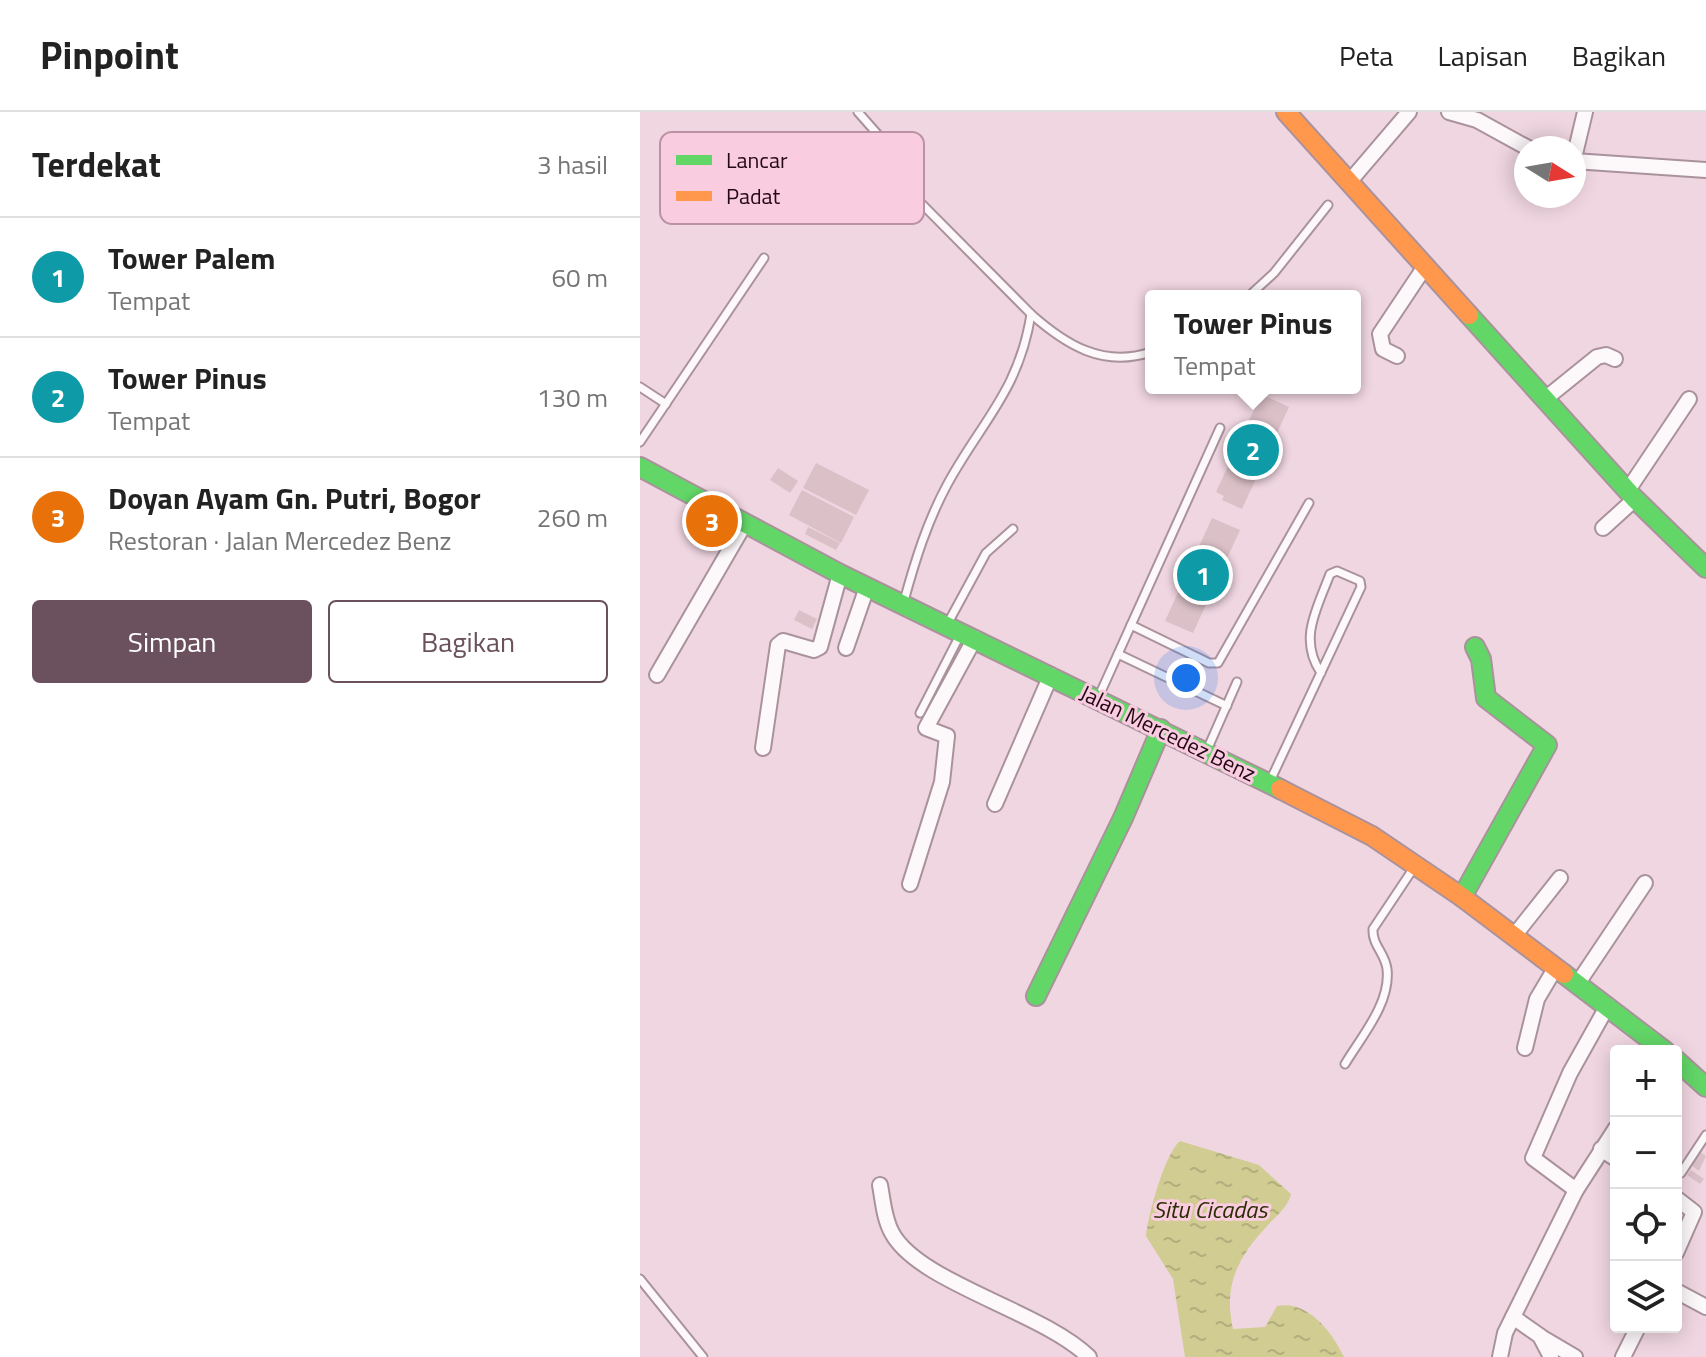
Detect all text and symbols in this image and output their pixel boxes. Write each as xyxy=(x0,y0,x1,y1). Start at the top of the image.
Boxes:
text: Pinpoint xyxy=(40,26,179,84)
text: Peta xyxy=(1339,34,1393,77)
text: Lapisan xyxy=(1437,34,1528,77)
text: Bagikan xyxy=(1572,34,1666,77)
legend xyxy=(660,132,924,224)
north arrow xyxy=(1514,136,1586,208)
text: Terdekat xyxy=(32,138,161,190)
text: Lancar xyxy=(726,143,788,177)
text: 3 hasil xyxy=(537,145,608,184)
text: Padat xyxy=(726,179,781,213)
text: Tower Palem xyxy=(108,235,275,281)
text: 1 xyxy=(51,258,65,297)
text: 60 m xyxy=(551,258,608,297)
text: Tempat xyxy=(108,281,190,320)
popup xyxy=(1145,290,1361,394)
text: Tower Pinus xyxy=(1174,300,1332,346)
text: Tempat xyxy=(1174,346,1256,385)
text: Tower Pinus xyxy=(108,355,267,401)
text: 2 xyxy=(51,378,65,417)
text: 130 m xyxy=(537,378,608,417)
text: Tempat xyxy=(108,401,190,440)
pin: 2 xyxy=(1227,420,1279,480)
text: Doyan Ayam Gn. Putri, Bogor xyxy=(108,475,481,521)
pin: 3 xyxy=(686,491,738,551)
text: 3 xyxy=(51,498,65,537)
text: 260 m xyxy=(537,498,608,537)
text: Restoran · Jalan Mercedez Benz xyxy=(108,521,451,560)
pin: 1 xyxy=(1177,545,1229,605)
button: Simpan xyxy=(32,600,312,683)
button: Bagikan xyxy=(328,600,608,683)
your location xyxy=(1166,658,1206,698)
street label: Jalan Mercedez Benz xyxy=(1074,676,1262,790)
map controls xyxy=(1610,1045,1682,1333)
button: + xyxy=(1610,1045,1682,1117)
button: − xyxy=(1610,1117,1682,1189)
button: locate xyxy=(1610,1189,1682,1261)
water label: Situ Cicadas xyxy=(1153,1191,1269,1227)
button: layers xyxy=(1610,1261,1682,1333)

